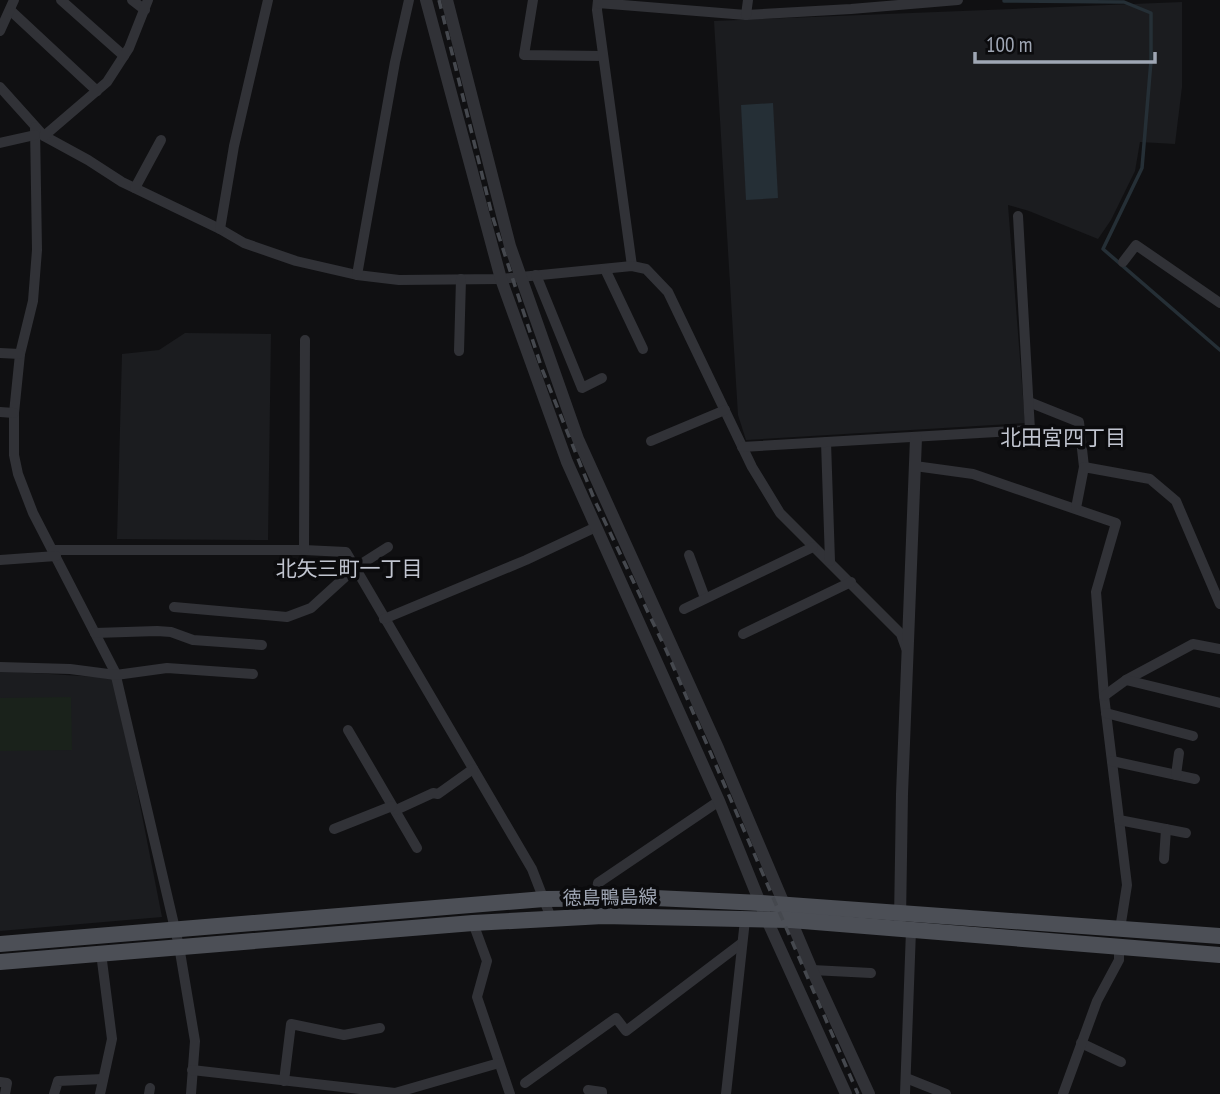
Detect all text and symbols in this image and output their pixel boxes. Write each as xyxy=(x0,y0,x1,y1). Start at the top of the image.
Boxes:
scale bar xyxy=(975,21,1155,65)
text: 100 m xyxy=(986,31,1032,58)
district label: 北田宮四丁目 xyxy=(1000,424,1126,451)
district label: 北矢三町一丁目 xyxy=(276,555,423,582)
street label: 徳島鴨島線 xyxy=(562,884,658,910)

